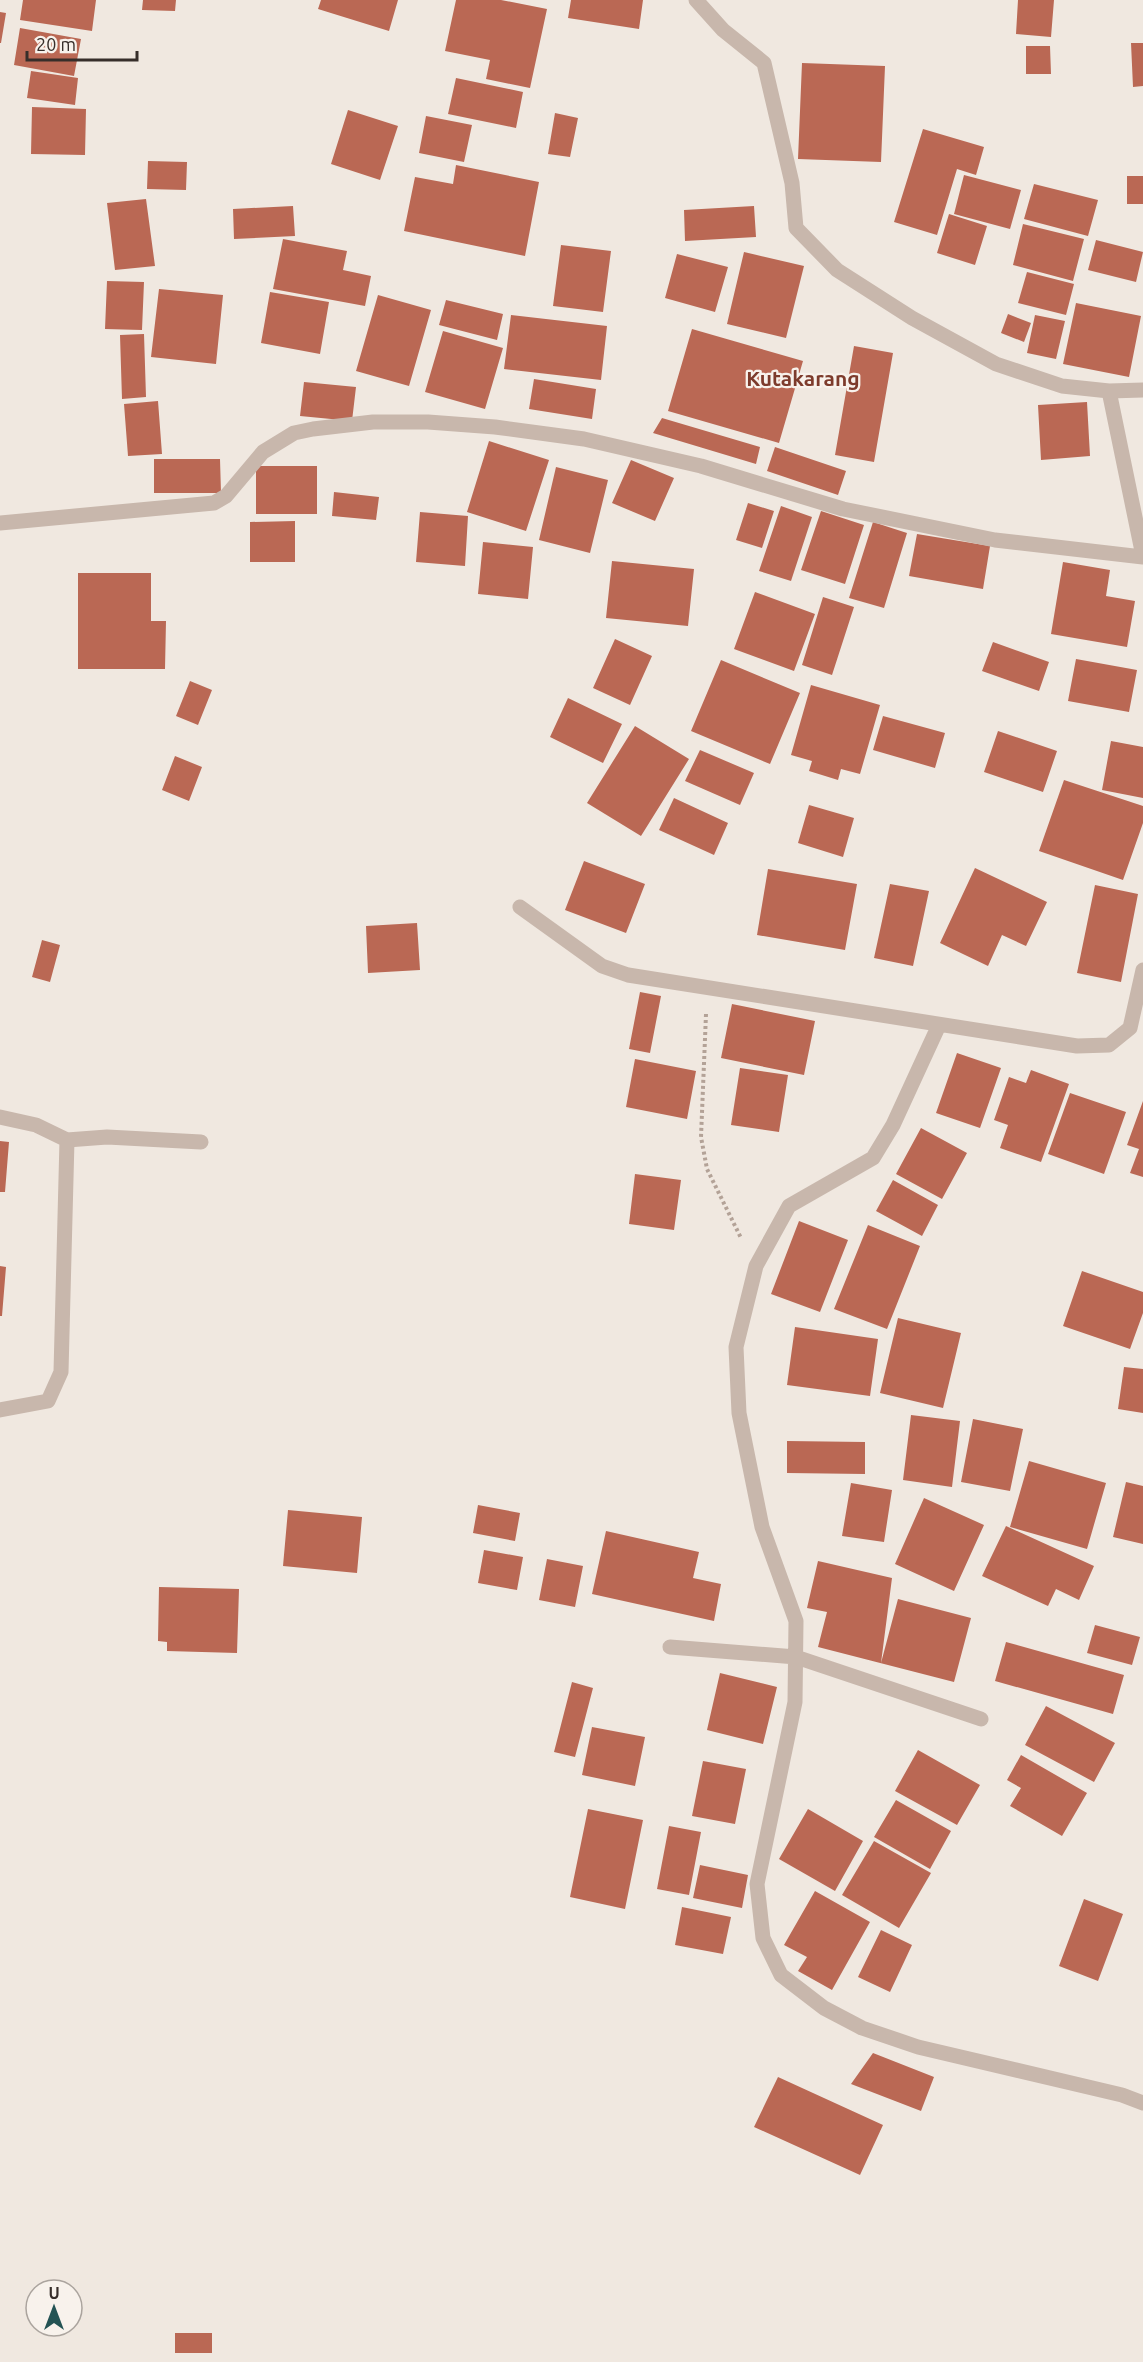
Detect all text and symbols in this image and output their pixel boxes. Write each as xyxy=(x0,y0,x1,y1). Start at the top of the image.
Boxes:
scale bar xyxy=(27,24,136,62)
text: 20 m xyxy=(36,34,76,54)
district label: Kutakarang xyxy=(746,366,860,390)
north arrow xyxy=(24,2278,84,2338)
text: U xyxy=(48,2284,60,2302)

